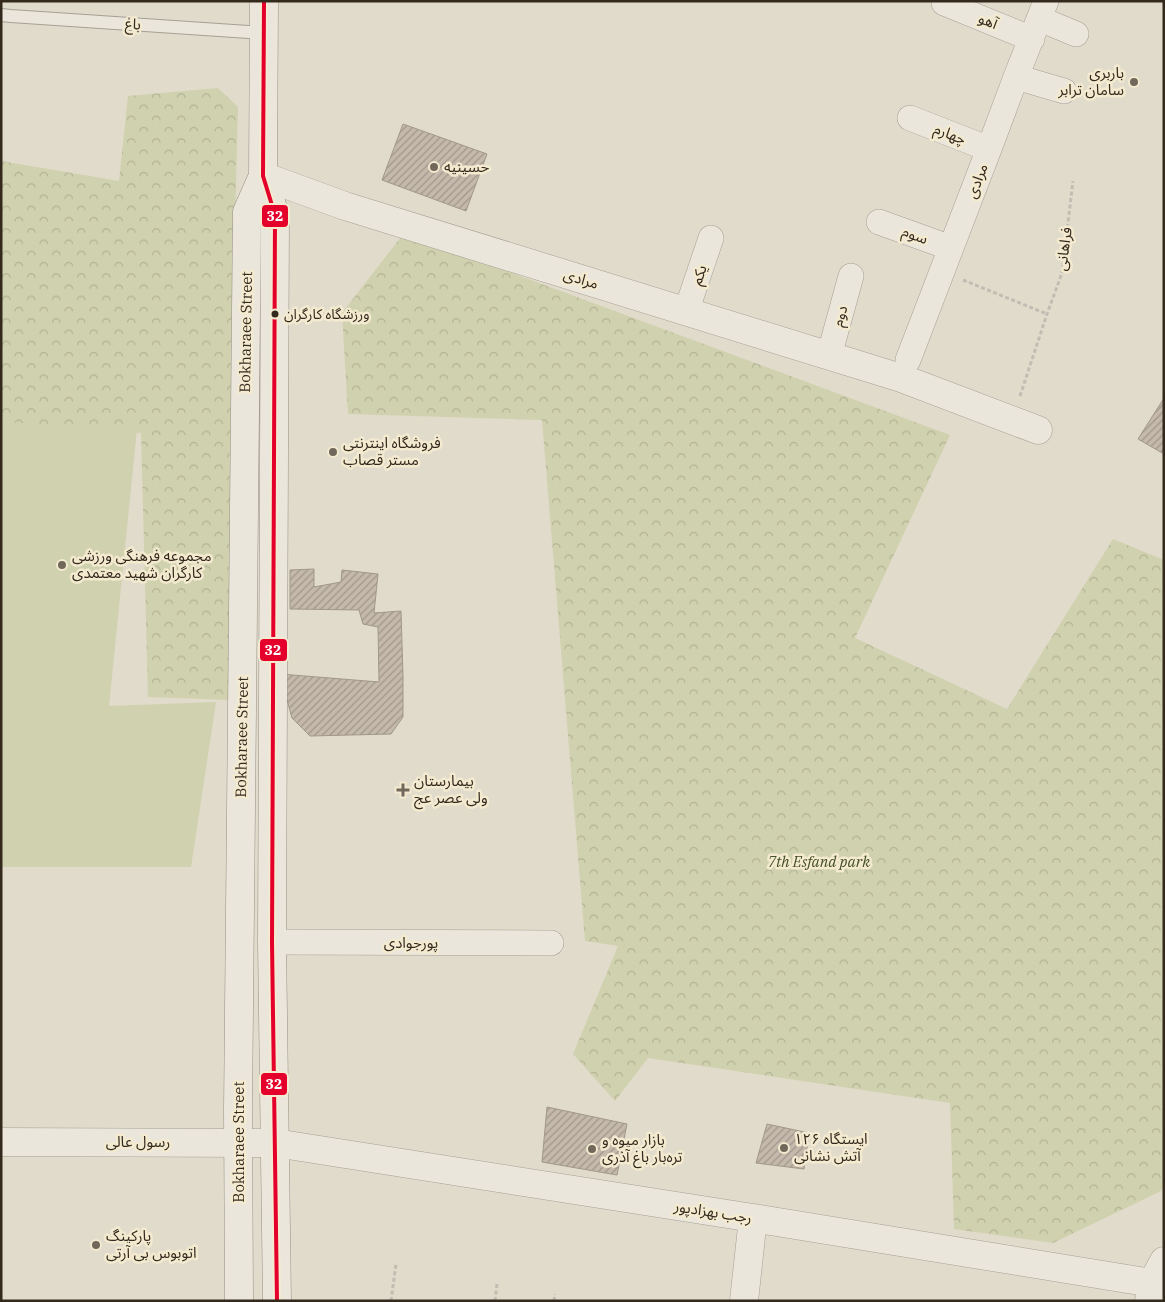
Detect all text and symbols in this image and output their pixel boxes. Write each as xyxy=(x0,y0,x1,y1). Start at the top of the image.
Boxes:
street label: آهو xyxy=(976,8,1001,33)
street label: باغ xyxy=(124,13,142,37)
place label: باربری سامان ترابر xyxy=(1057,63,1124,99)
marker: باربری سامان ترابر xyxy=(1128,76,1140,88)
street label: چهارم xyxy=(931,119,969,150)
place label: حسینیه xyxy=(444,157,489,176)
marker: حسینیه xyxy=(428,161,440,173)
street label: مرادی xyxy=(961,161,992,201)
line badge: 32 xyxy=(261,204,289,228)
text: 32 xyxy=(267,207,283,225)
street label: سوم xyxy=(899,221,931,250)
street label: فراهانی xyxy=(1051,226,1076,272)
street label: یکم xyxy=(686,262,713,288)
street label: مرادی xyxy=(561,264,601,293)
street label: Bokharaee Street xyxy=(235,271,256,393)
street label: دوم xyxy=(828,303,853,329)
place label: ورزشگاه کارگران xyxy=(284,305,370,323)
marker: ورزشگاه کارگران xyxy=(270,309,280,319)
place label: فروشگاه اینترنتی مستر قصاب xyxy=(343,433,441,469)
marker: فروشگاه اینترنتی مستر قصاب xyxy=(327,446,339,458)
place label: مجموعه فرهنگی ورزشی کارگران شهید معتمدی xyxy=(72,546,212,582)
marker: مجموعه فرهنگی ورزشی کارگران شهید معتمدی xyxy=(56,559,68,571)
line badge: 32 xyxy=(259,638,288,662)
text: 32 xyxy=(265,641,281,659)
street label: Bokharaee Street xyxy=(231,676,252,798)
place label: بیمارستان ولی عصر عج xyxy=(414,771,488,810)
marker: بیمارستان ولی عصر عج xyxy=(396,783,410,797)
park label: 7th Esfand park xyxy=(768,852,870,871)
street label: پورجوادی xyxy=(384,933,438,953)
line badge: 32 xyxy=(260,1072,288,1096)
text: 32 xyxy=(266,1075,282,1093)
street label: Bokharaee Street xyxy=(229,1081,248,1203)
place label: ایستگاه ۱۲۶ آتش نشانی xyxy=(794,1129,868,1165)
place label: بازار میوه و تره‌بار باغ آذری xyxy=(602,1130,682,1169)
street label: رسول عالی xyxy=(106,1132,170,1151)
marker: ایستگاه ۱۲۶ آتش نشانی xyxy=(778,1142,790,1154)
marker: بازار میوه و تره‌بار باغ آذری xyxy=(586,1143,598,1155)
street label: رجب بهزادپور xyxy=(672,1196,753,1228)
place label: پارکینگ اتوبوس بی آرتی xyxy=(106,1226,197,1262)
marker: پارکینگ اتوبوس بی آرتی xyxy=(90,1239,102,1251)

